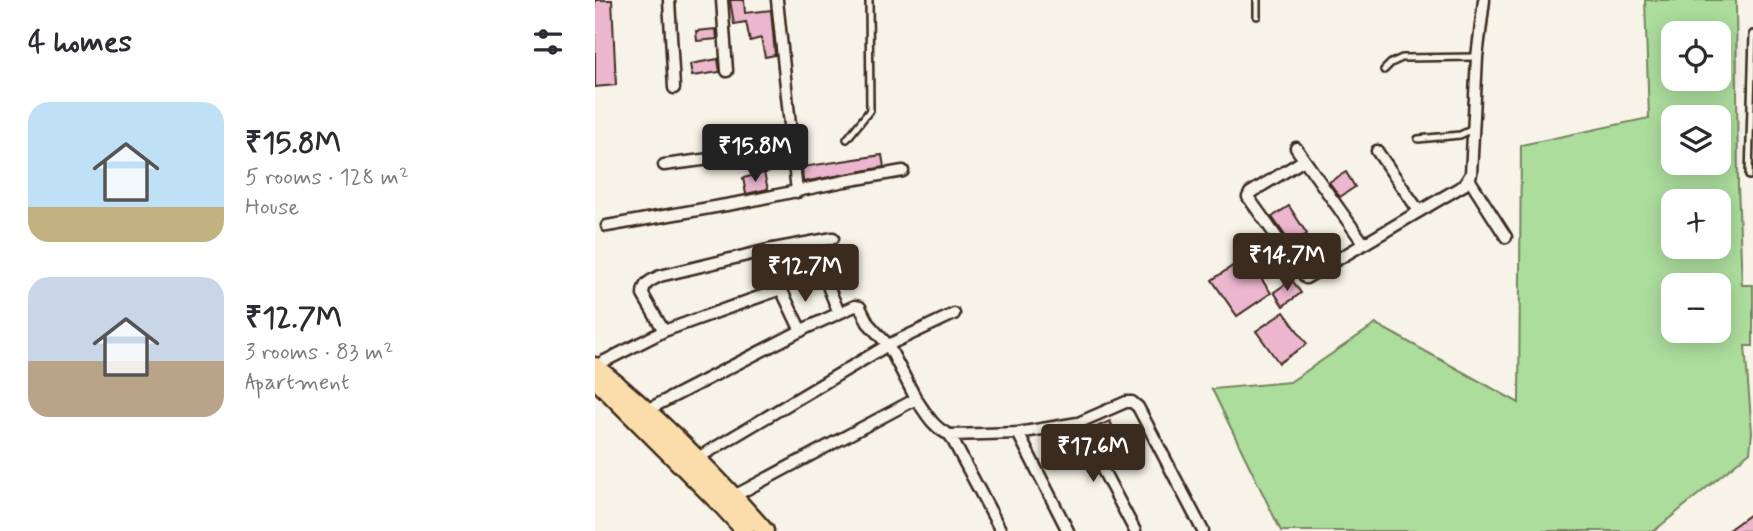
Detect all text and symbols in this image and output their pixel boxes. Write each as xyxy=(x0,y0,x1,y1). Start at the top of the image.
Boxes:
map controls xyxy=(1661,21,1731,343)
button: locate xyxy=(1661,21,1731,91)
text: 4 homes xyxy=(28,23,132,62)
icon: filters xyxy=(529,23,567,61)
button: layers xyxy=(1661,105,1731,175)
text: ₹15.8M xyxy=(245,124,341,163)
pin: ₹15.8M xyxy=(698,124,812,184)
icon: home xyxy=(84,130,168,214)
text: ₹15.8M xyxy=(718,132,792,162)
text: 5 rooms · 128 m² xyxy=(245,163,409,193)
button: + xyxy=(1661,189,1731,259)
text: House xyxy=(245,193,299,223)
pin: ₹14.7M xyxy=(1230,233,1344,293)
text: ₹14.7M xyxy=(1249,241,1325,271)
pin: ₹12.7M xyxy=(748,244,862,304)
text: ₹12.7M xyxy=(768,252,842,282)
button: − xyxy=(1661,273,1731,343)
text: ₹12.7M xyxy=(245,299,342,338)
icon: home xyxy=(84,305,168,389)
text: 3 rooms · 83 m² xyxy=(245,338,393,368)
text: Apartment xyxy=(245,368,350,398)
pin: ₹17.6M xyxy=(1036,424,1150,484)
text: ₹17.6M xyxy=(1057,432,1129,462)

